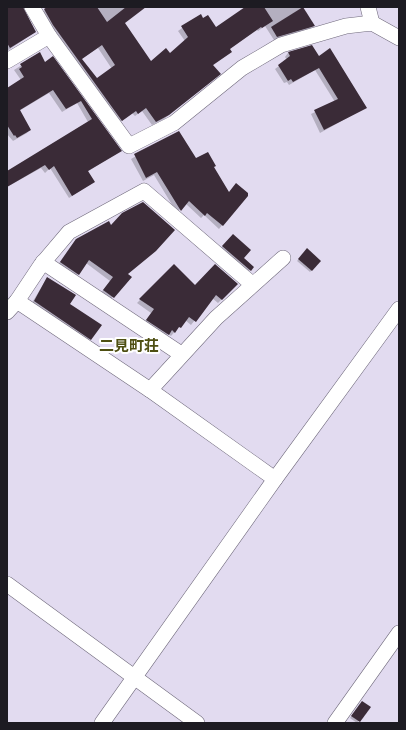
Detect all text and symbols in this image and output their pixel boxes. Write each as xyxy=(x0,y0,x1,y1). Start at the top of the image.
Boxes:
district label: 二見町荘 xyxy=(99,336,159,355)

